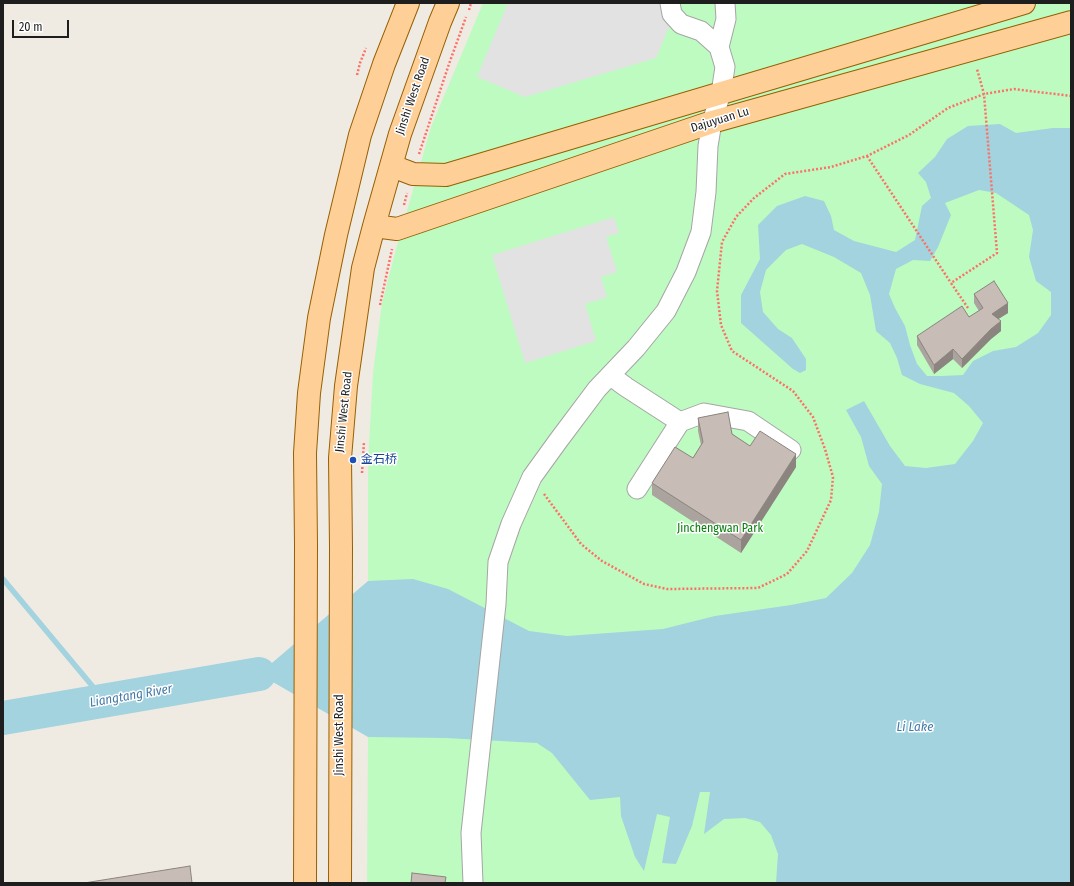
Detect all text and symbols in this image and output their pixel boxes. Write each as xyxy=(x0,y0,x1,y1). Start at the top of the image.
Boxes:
scale bar xyxy=(14,12,71,38)
text: 20 m xyxy=(19,20,43,34)
street label: Jinshi West Road xyxy=(393,55,433,137)
street label: Dajuyuan Lu xyxy=(689,104,751,136)
street label: Jinshi West Road xyxy=(333,371,355,453)
place label: 金石桥 xyxy=(361,453,397,467)
marker: 金石桥 xyxy=(348,455,358,465)
park label: Jinchengwan Park xyxy=(677,522,763,536)
water label: Liangtang River xyxy=(89,681,173,711)
street label: Jinshi West Road xyxy=(333,694,347,776)
water label: Li Lake xyxy=(897,719,933,735)

